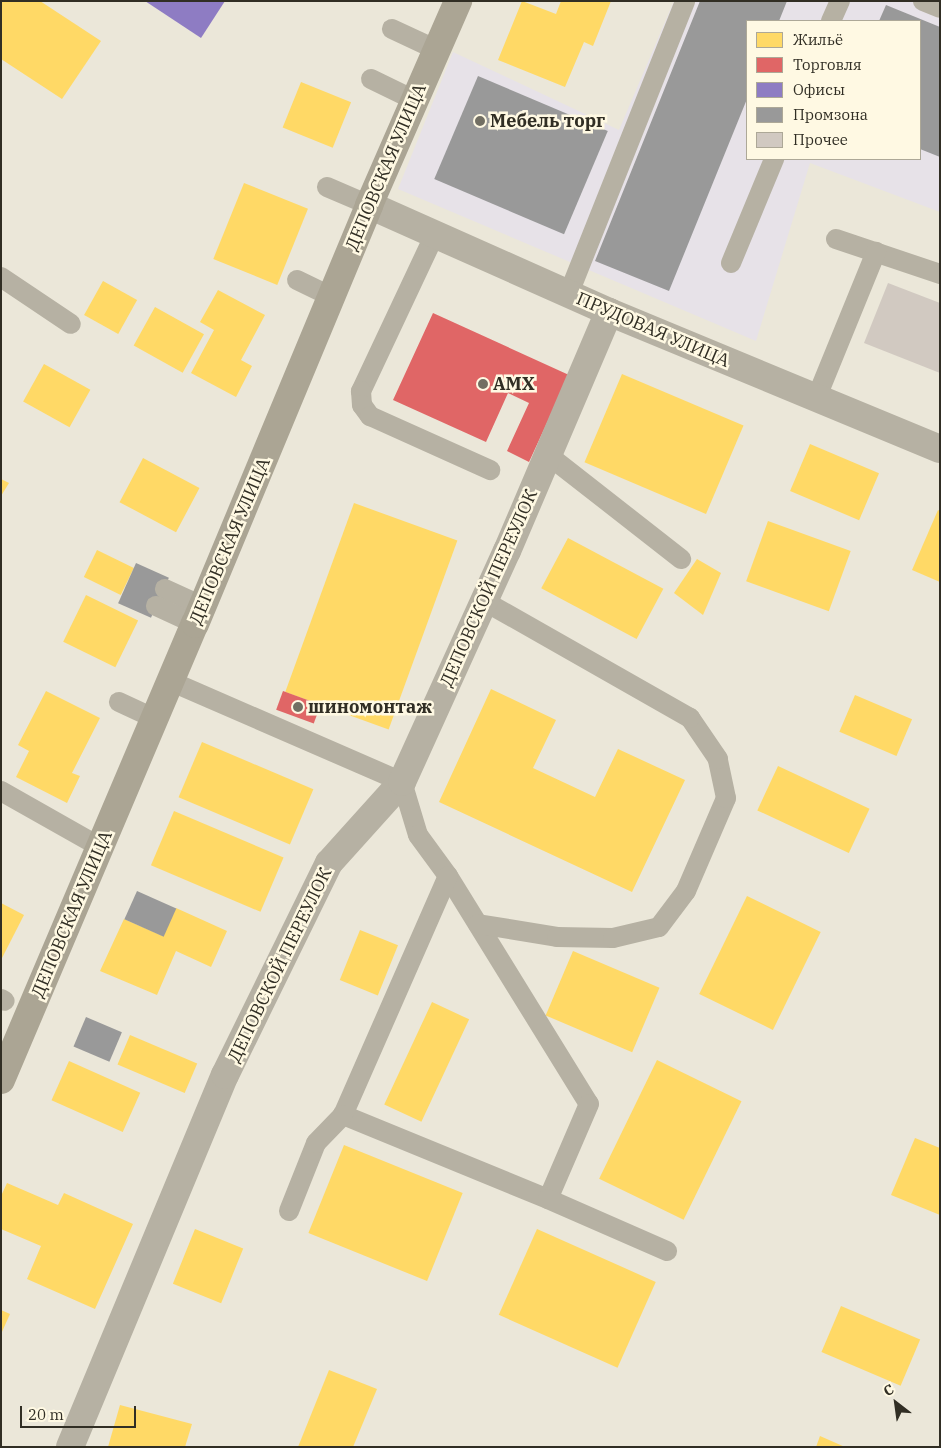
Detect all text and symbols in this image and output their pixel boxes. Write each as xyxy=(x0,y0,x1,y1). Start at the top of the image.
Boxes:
legend xyxy=(746,20,921,160)
text: Жильё xyxy=(793,30,843,49)
text: Торговля xyxy=(793,55,862,74)
street label: ДЕПОВСКАЯ УЛИЦА xyxy=(341,80,431,254)
text: Офисы xyxy=(793,80,845,99)
text: Промзона xyxy=(793,105,868,124)
place label: Мебель торг xyxy=(490,110,605,132)
marker: Мебель торг xyxy=(474,115,486,127)
text: Прочее xyxy=(793,130,848,149)
street label: ПРУДОВАЯ УЛИЦА xyxy=(573,288,733,372)
place label: AMX xyxy=(493,373,535,395)
marker: AMX xyxy=(477,378,489,390)
street label: ДЕПОВСКАЯ УЛИЦА xyxy=(185,454,275,628)
street label: ДЕПОВСКОЙ ПЕРЕУЛОК xyxy=(436,486,542,690)
place label: шиномонтаж xyxy=(308,696,432,718)
marker: шиномонтаж xyxy=(292,701,304,713)
street label: ДЕПОВСКАЯ УЛИЦА xyxy=(27,827,117,1001)
street label: ДЕПОВСКОЙ ПЕРЕУЛОК xyxy=(223,864,337,1066)
north arrow xyxy=(871,1378,921,1428)
text: С xyxy=(880,1380,897,1400)
scale bar xyxy=(22,1396,139,1428)
text: 20 m xyxy=(28,1405,64,1424)

